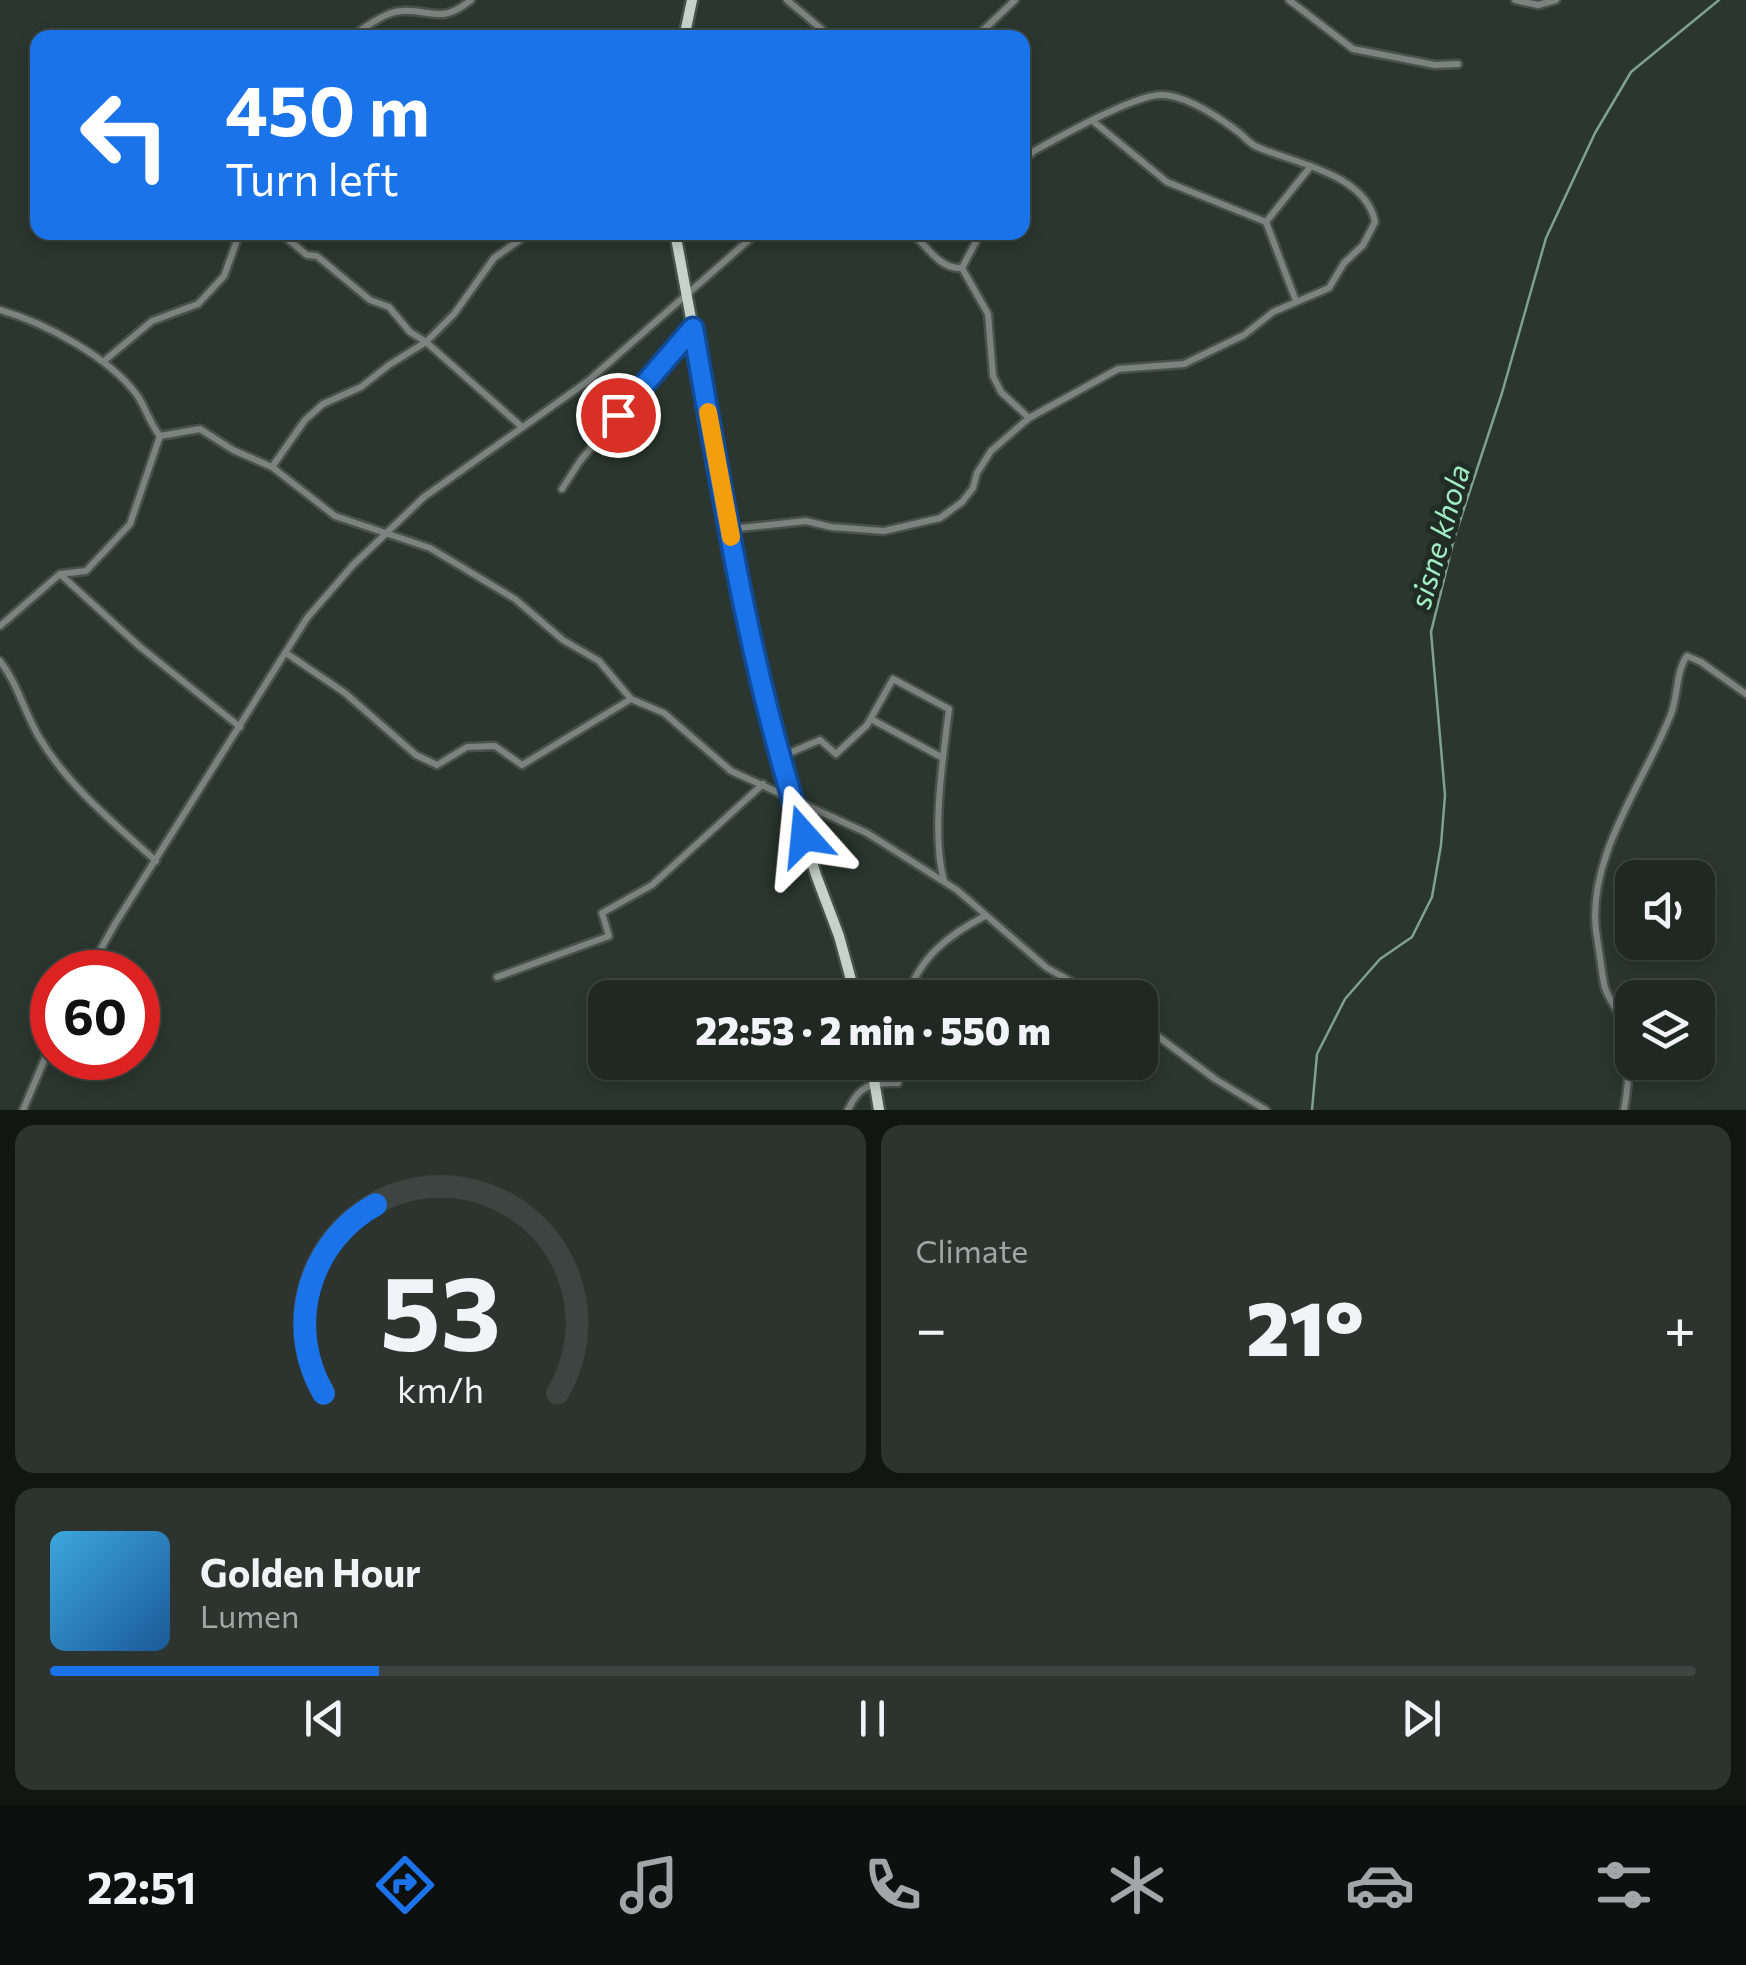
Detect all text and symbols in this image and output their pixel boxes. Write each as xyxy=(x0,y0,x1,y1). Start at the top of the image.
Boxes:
text: 450 m xyxy=(225,65,430,150)
icon: left xyxy=(60,70,190,200)
text: Turn left xyxy=(225,150,399,205)
pin xyxy=(576,373,661,458)
icon: arrive xyxy=(591,388,646,443)
water label: sisne khola xyxy=(1400,460,1476,612)
position arrow xyxy=(752,784,856,888)
map controls xyxy=(1615,860,1715,1080)
button: sound xyxy=(1615,860,1715,960)
speed limit sign: 60 xyxy=(30,950,160,1080)
button: layers xyxy=(1615,980,1715,1080)
text: 22:53 · 2 min · 550 m xyxy=(695,1006,1051,1053)
text: Climate xyxy=(916,1230,1028,1270)
text: 53 xyxy=(380,1245,501,1372)
text: 21° xyxy=(1246,1280,1364,1371)
text: − xyxy=(916,1293,947,1360)
text: + xyxy=(1664,1293,1696,1360)
text: km/h xyxy=(397,1367,484,1410)
text: Golden Hour xyxy=(200,1548,421,1595)
text: Lumen xyxy=(200,1595,299,1635)
icon: previous xyxy=(297,1691,352,1746)
icon: pause xyxy=(845,1691,900,1746)
icon: next xyxy=(1394,1691,1449,1746)
icon: directions xyxy=(370,1850,440,1920)
icon: music xyxy=(614,1850,684,1920)
icon: phone xyxy=(858,1850,928,1920)
icon: climate xyxy=(1102,1850,1172,1920)
icon: car xyxy=(1345,1850,1415,1920)
icon: filters xyxy=(1589,1850,1659,1920)
text: 22:51 xyxy=(87,1858,197,1913)

